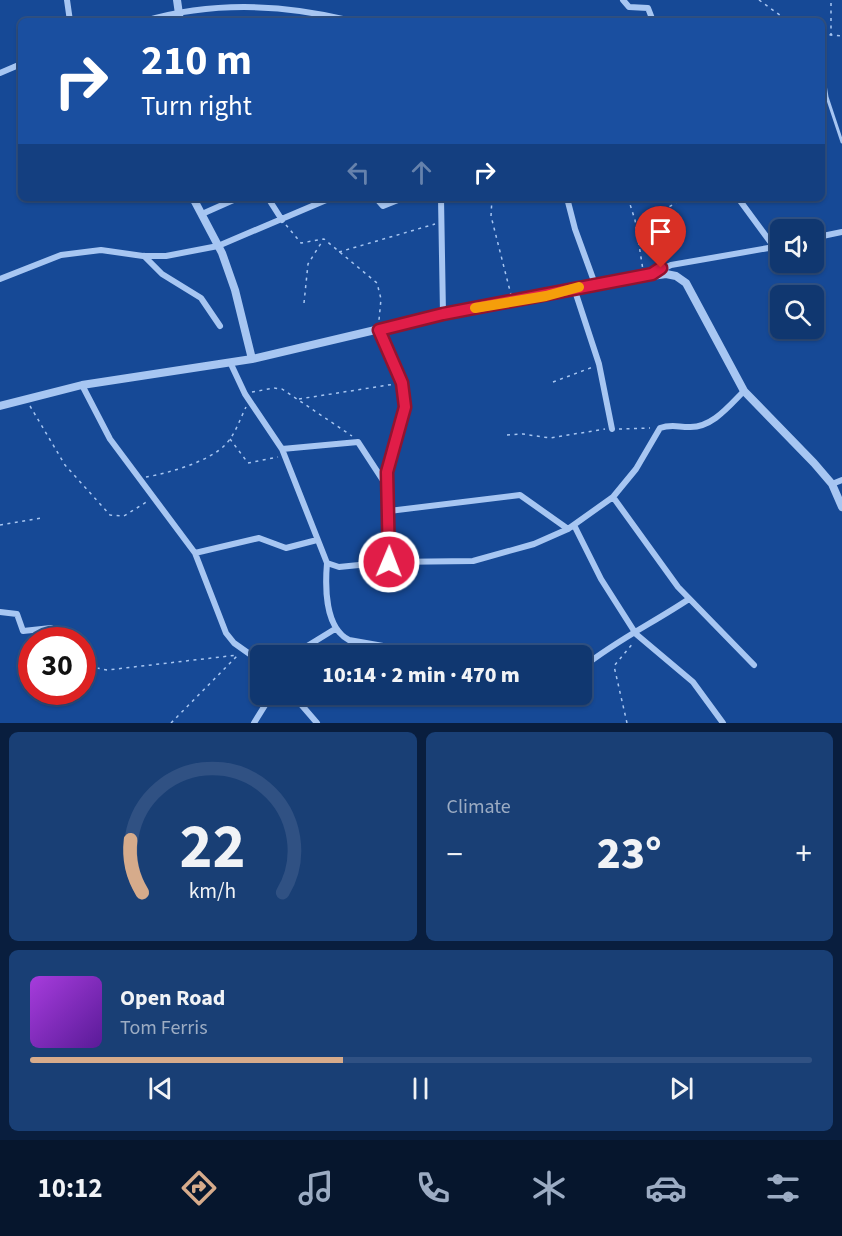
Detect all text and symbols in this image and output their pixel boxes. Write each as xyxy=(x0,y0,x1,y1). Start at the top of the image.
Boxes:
text: 210 m xyxy=(141,31,252,91)
icon: right xyxy=(42,42,120,120)
text: Turn right xyxy=(141,87,252,126)
icon: left xyxy=(342,156,375,189)
icon: ahead xyxy=(405,156,438,189)
icon: right xyxy=(468,156,501,189)
pin xyxy=(635,206,686,268)
icon: arrive xyxy=(644,215,677,248)
map controls xyxy=(770,219,824,339)
button: sound xyxy=(770,219,824,273)
button: search xyxy=(770,285,824,339)
position arrow xyxy=(357,530,421,594)
speed limit sign: 30 xyxy=(18,627,96,705)
text: 10:14 · 2 min · 470 m xyxy=(322,659,520,691)
text: Climate xyxy=(447,793,511,821)
text: 22 xyxy=(180,803,246,892)
text: 23° xyxy=(597,822,662,886)
text: − xyxy=(447,831,463,878)
text: + xyxy=(796,831,812,878)
text: km/h xyxy=(189,877,237,908)
text: Open Road xyxy=(120,982,225,1014)
text: Tom Ferris xyxy=(120,1014,208,1042)
icon: previous xyxy=(144,1072,177,1105)
icon: pause xyxy=(404,1072,437,1105)
icon: next xyxy=(665,1072,698,1105)
icon: directions xyxy=(178,1167,220,1209)
icon: music xyxy=(295,1167,337,1209)
icon: phone xyxy=(412,1167,454,1209)
icon: climate xyxy=(528,1167,570,1209)
icon: car xyxy=(645,1167,687,1209)
icon: filters xyxy=(762,1167,804,1209)
text: 10:12 xyxy=(37,1169,103,1208)

